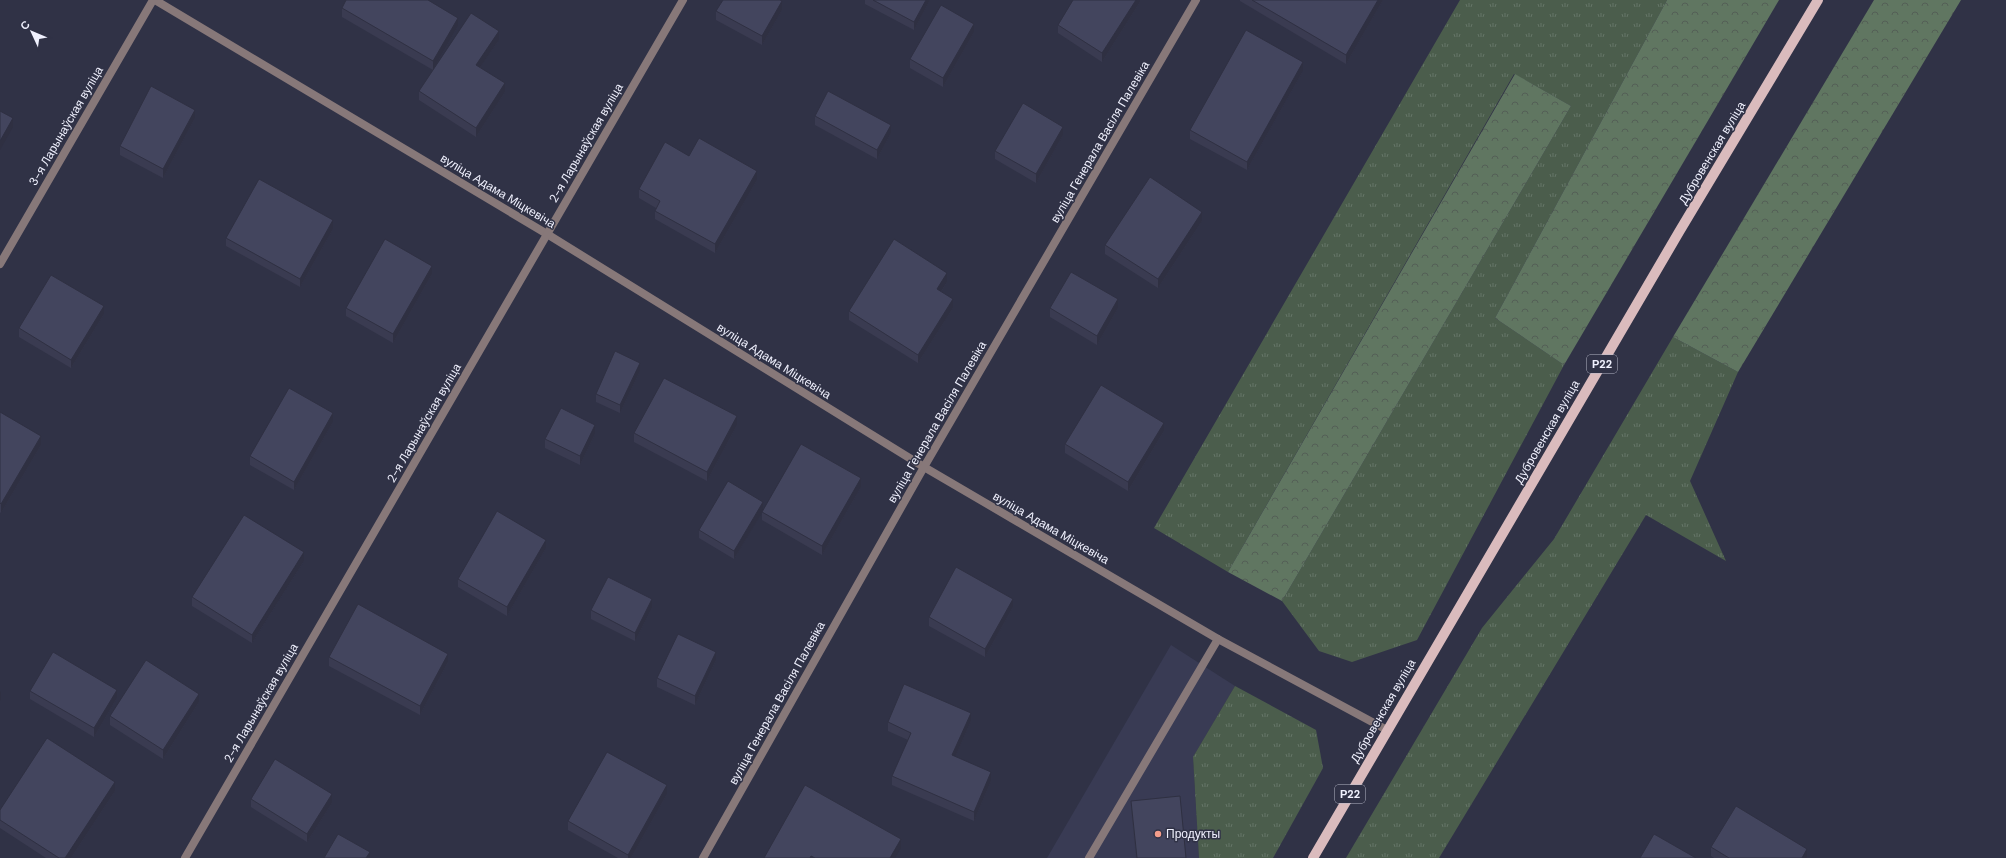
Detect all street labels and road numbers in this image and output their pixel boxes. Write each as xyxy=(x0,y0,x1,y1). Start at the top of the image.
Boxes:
street label: вуліца Генерала Васіля Палевіка xyxy=(1047,58,1153,226)
street label: 3-я Ларынаўская вуліца xyxy=(25,63,107,189)
street label: 2-я Ларынаўская вуліца xyxy=(545,80,627,206)
street label: Дубровенская вуліца xyxy=(1675,98,1749,207)
street label: вуліца Адама Міцкевіча xyxy=(437,150,559,232)
street label: вуліца Адама Міцкевіча xyxy=(714,319,834,403)
street label: вуліца Генерала Васіля Палевіка xyxy=(884,338,990,506)
road number: Р22 xyxy=(1587,355,1617,373)
street label: 2-я Ларынаўская вуліца xyxy=(383,360,465,486)
street label: Дубровенская вуліца xyxy=(1511,377,1583,487)
street label: вуліца Адама Міцкевіча xyxy=(990,488,1112,568)
street label: вуліца Генерала Васіля Палевіка xyxy=(725,618,829,788)
street label: 2-я Ларынаўская вуліца xyxy=(220,640,302,766)
street label: Дубровенская вуліца xyxy=(1347,656,1419,766)
road number: Р22 xyxy=(1335,785,1365,803)

